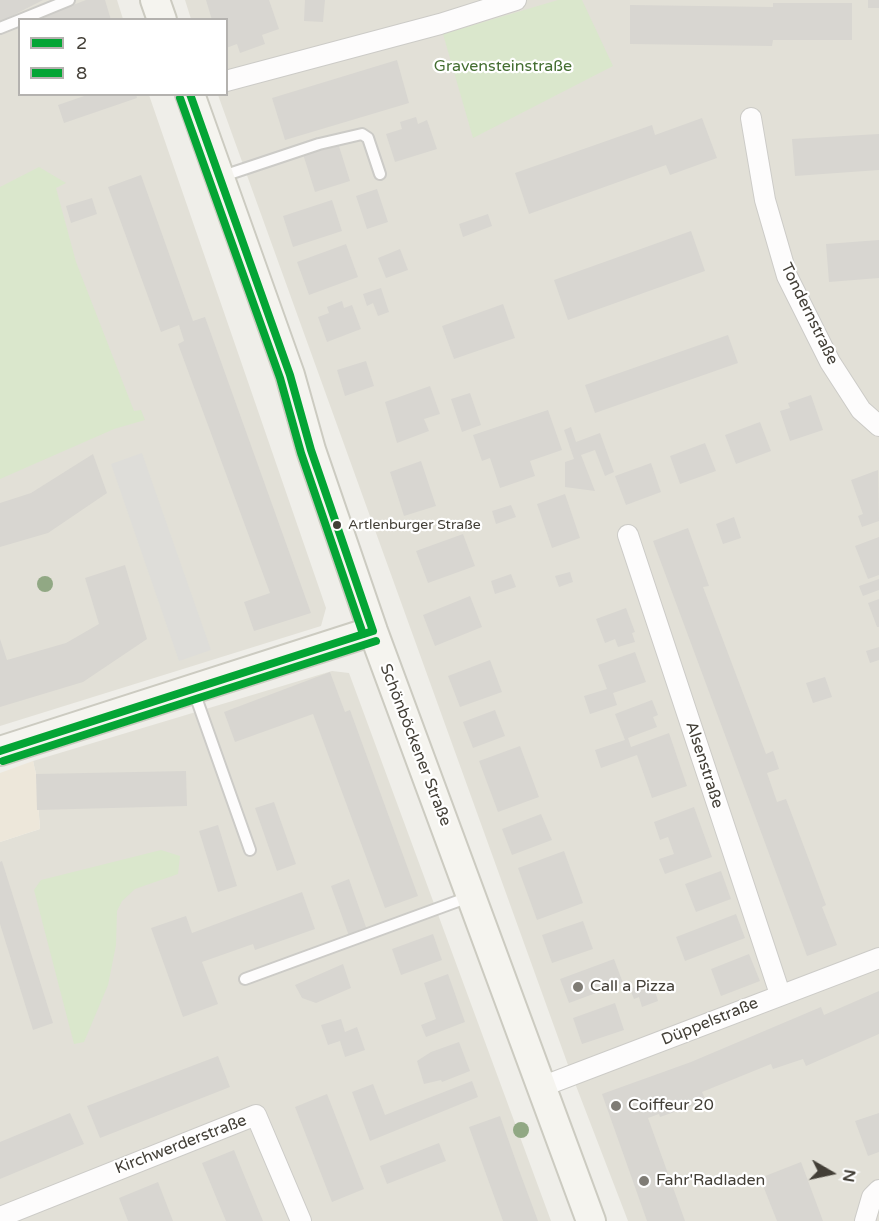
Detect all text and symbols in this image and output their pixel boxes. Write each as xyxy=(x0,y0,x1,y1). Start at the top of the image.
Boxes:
legend xyxy=(18,18,228,96)
text: 2 xyxy=(76,32,87,54)
park label: Gravensteinstraße xyxy=(434,57,572,77)
text: 8 xyxy=(76,62,87,84)
street label: Tondernstraße xyxy=(776,260,842,368)
place label: Artlenburger Straße xyxy=(348,517,481,533)
marker: Artlenburger Straße xyxy=(331,519,343,531)
street label: Schönböckener Straße xyxy=(375,661,455,829)
street label: Alsenstraße xyxy=(681,719,727,811)
place label: Call a Pizza xyxy=(590,977,675,997)
marker: Call a Pizza xyxy=(571,980,585,994)
street label: Düppelstraße xyxy=(659,994,761,1050)
place label: Coiffeur 20 xyxy=(628,1096,714,1116)
marker: Coiffeur 20 xyxy=(609,1099,623,1113)
street label: Kirchwerderstraße xyxy=(113,1111,249,1179)
north arrow xyxy=(801,1143,861,1203)
text: N xyxy=(838,1168,860,1184)
place label: Fahr'Radladen xyxy=(656,1171,765,1191)
marker: Fahr'Radladen xyxy=(637,1174,651,1188)

